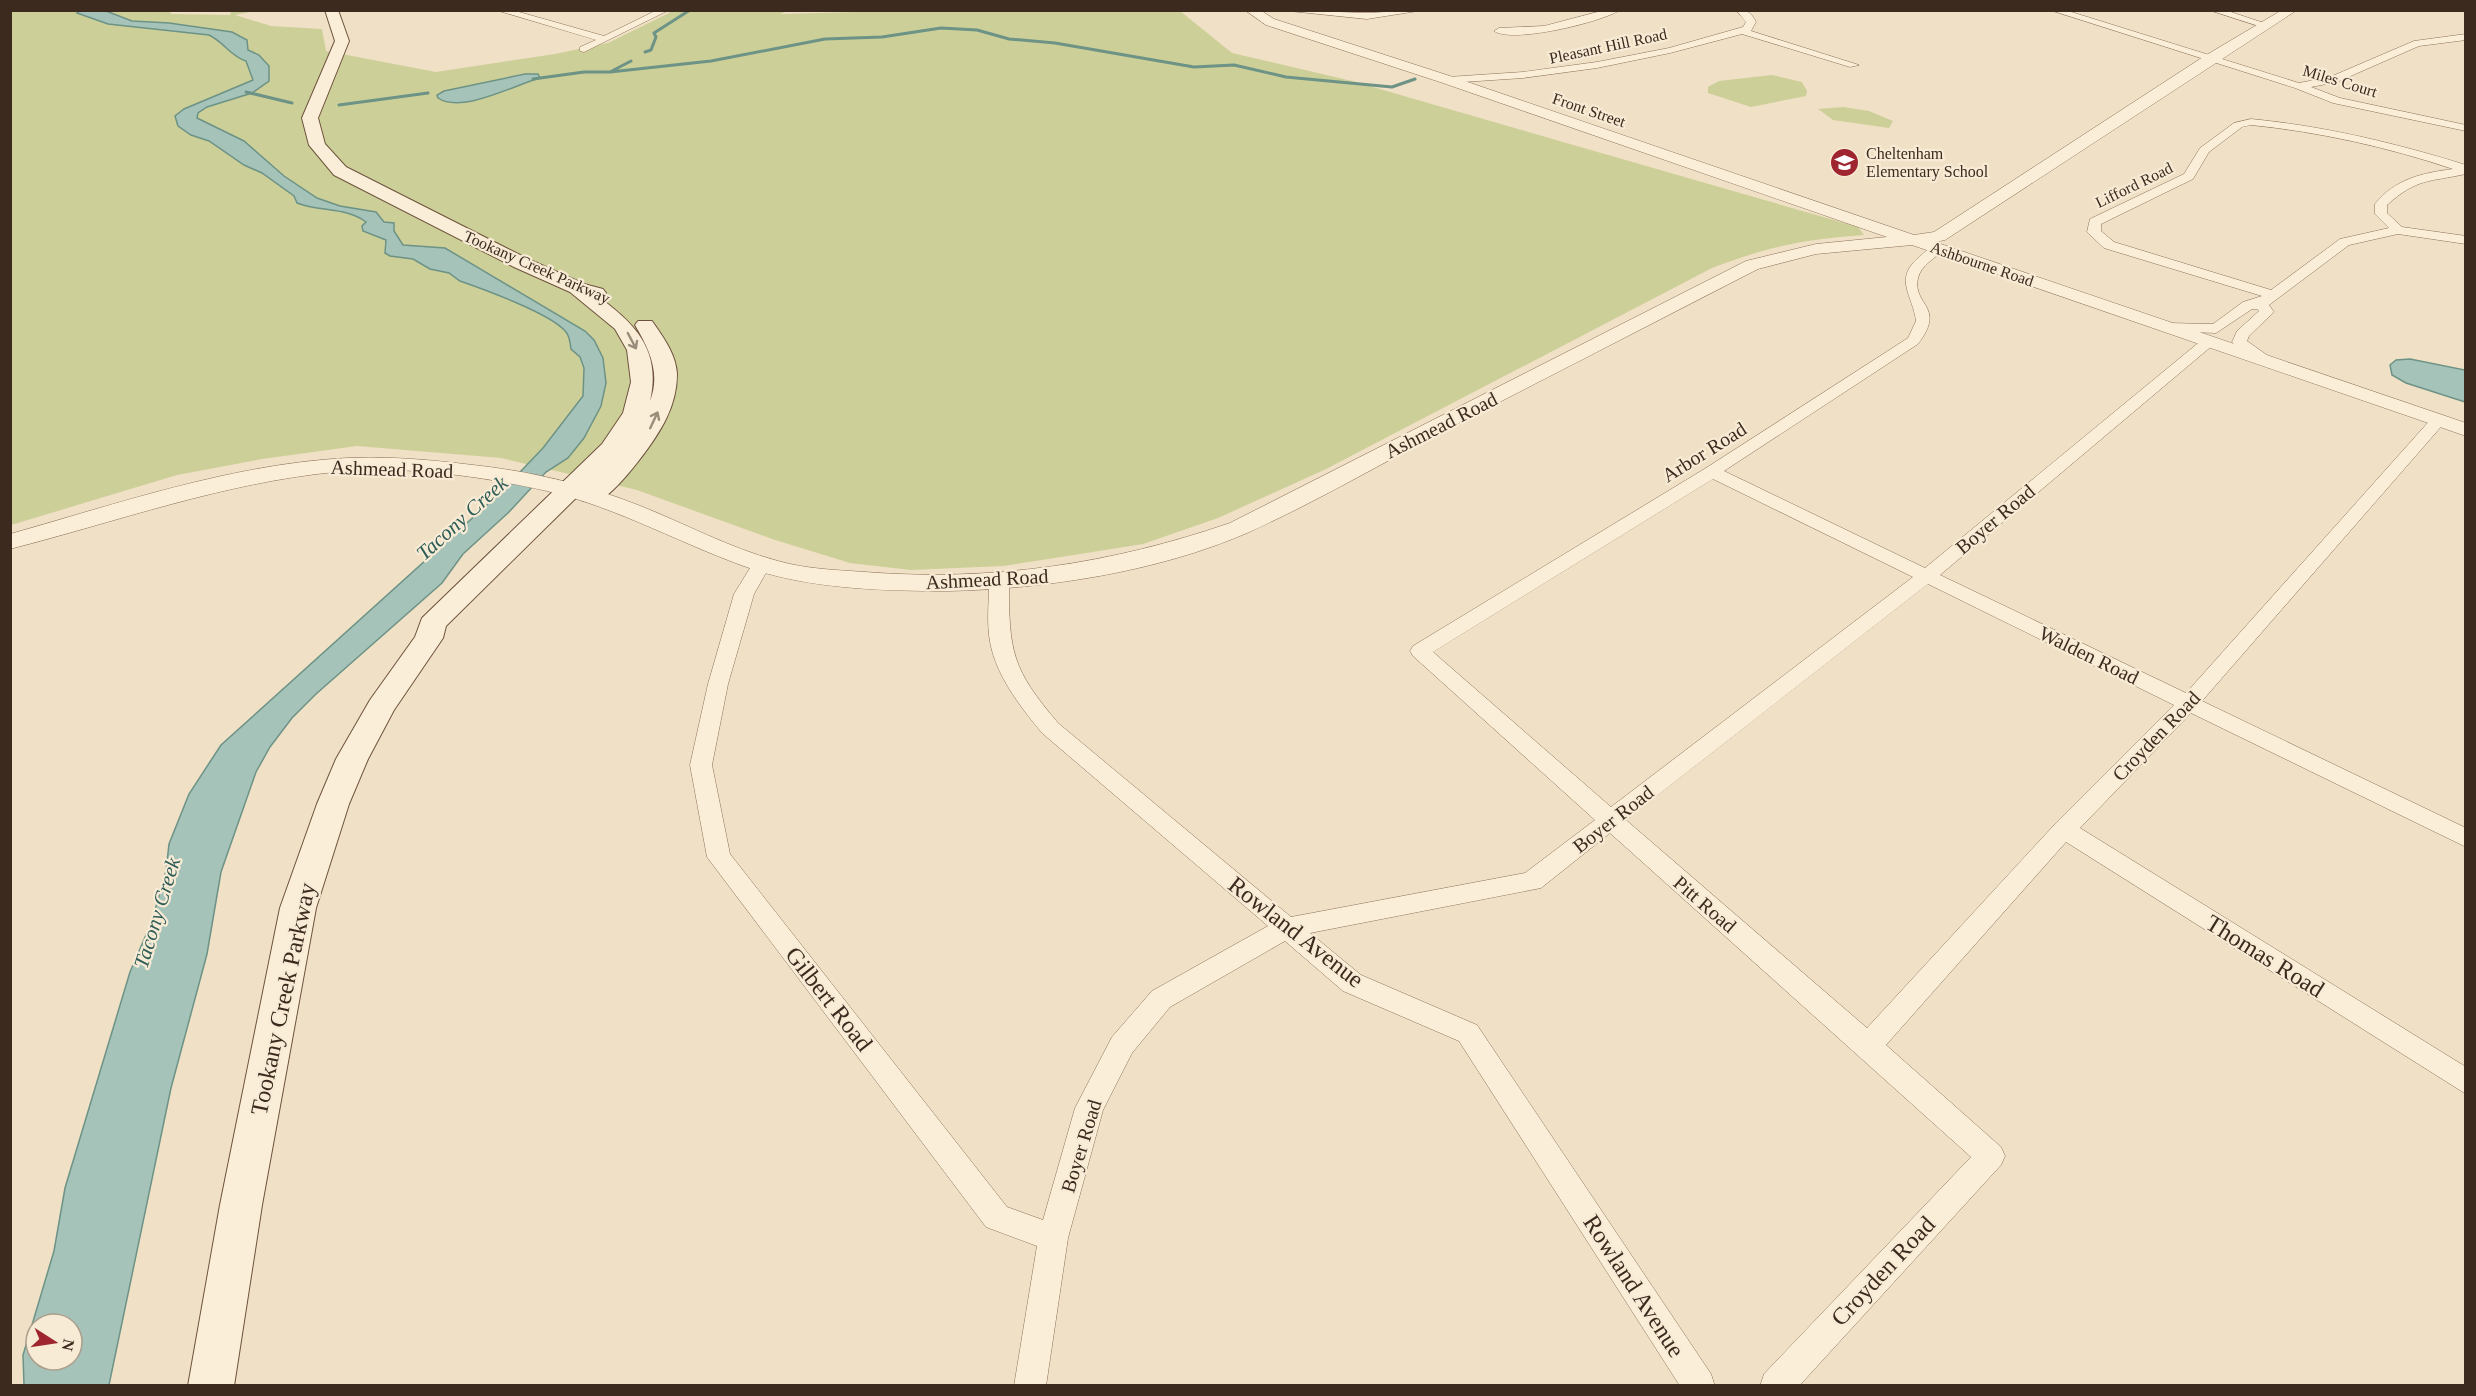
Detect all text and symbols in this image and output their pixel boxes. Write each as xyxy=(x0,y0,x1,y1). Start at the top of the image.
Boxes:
street label: Pleasant Hill Road xyxy=(1548,25,1668,67)
street label: Miles Court xyxy=(2301,62,2380,101)
street label: Front Street xyxy=(1550,90,1628,131)
place label: Cheltenham Elementary School xyxy=(1866,145,1989,181)
school or university icon: Cheltenham Elementary School xyxy=(1829,146,1861,178)
street label: Lifford Road xyxy=(2093,159,2175,211)
street label: Tookany Creek Parkway xyxy=(461,227,613,308)
street label: Ashbourne Road xyxy=(1928,238,2036,290)
one-way arrow xyxy=(626,332,638,349)
street label: Ashmead Road xyxy=(1381,387,1501,463)
one-way arrow xyxy=(648,411,660,429)
street label: Arbor Road xyxy=(1658,418,1750,486)
street label: Ashmead Road xyxy=(330,456,454,482)
water label: Tacony Creek xyxy=(411,470,513,565)
street label: Boyer Road xyxy=(1951,480,2040,559)
street label: Ashmead Road xyxy=(925,565,1049,593)
street label: Walden Road xyxy=(2036,621,2142,689)
street label: Croyden Road xyxy=(2108,687,2205,786)
street label: Boyer Road xyxy=(1568,781,1658,858)
water label: Tacony Creek xyxy=(129,854,185,971)
street label: Rowland Avenue xyxy=(1223,871,1369,993)
street label: Pitt Road xyxy=(1669,871,1741,937)
street label: Tookany Creek Parkway xyxy=(246,880,320,1118)
street label: Thomas Road xyxy=(2201,909,2329,1003)
street label: Gilbert Road xyxy=(780,942,878,1056)
street label: Boyer Road xyxy=(1056,1097,1107,1195)
street label: Rowland Avenue xyxy=(1578,1210,1690,1362)
street label: Croyden Road xyxy=(1826,1211,1940,1331)
north arrow xyxy=(24,1312,84,1372)
text: N xyxy=(59,1338,78,1353)

